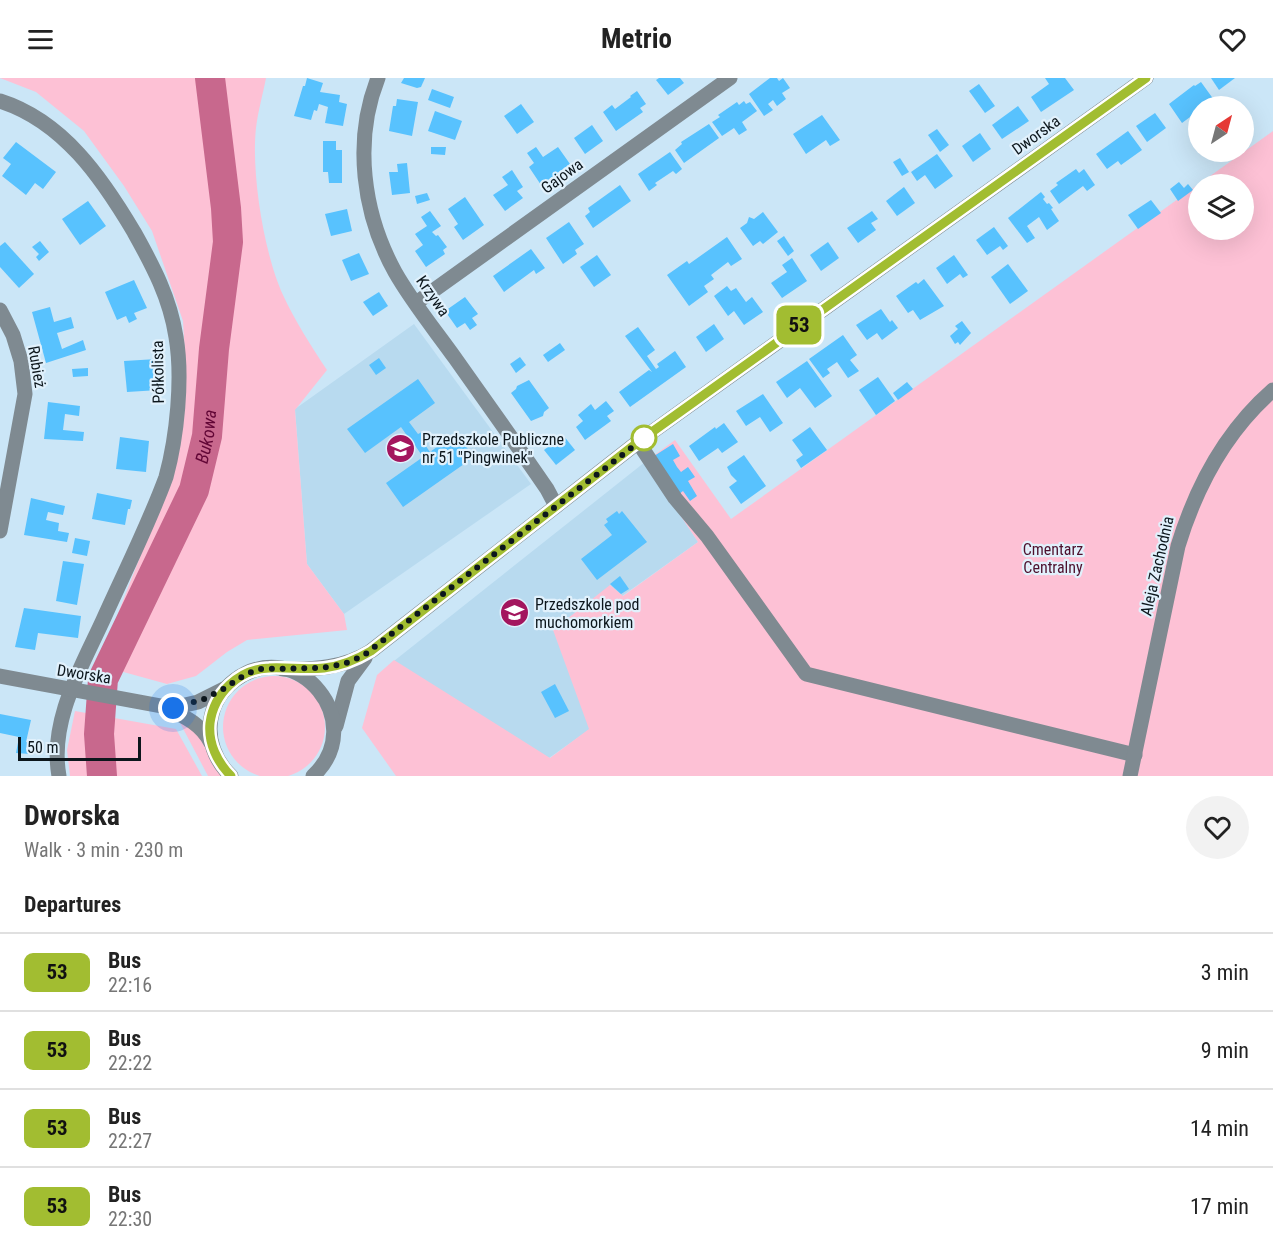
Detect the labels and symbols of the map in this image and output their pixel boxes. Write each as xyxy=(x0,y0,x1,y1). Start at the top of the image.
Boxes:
north arrow xyxy=(1188,96,1254,162)
street label: Dworska xyxy=(1008,111,1064,159)
street label: Gajowa xyxy=(537,155,587,197)
street label: Krzywa xyxy=(412,272,454,320)
line badge: 53 xyxy=(772,306,826,344)
street label: Półkolista xyxy=(148,340,168,404)
street label: Rubież xyxy=(24,345,50,389)
water label: Bukowa xyxy=(190,409,220,465)
unlabelled marker xyxy=(631,425,657,451)
place label: Przedszkole Publiczne nr 51 "Pingwinek" xyxy=(422,430,564,467)
school or university icon: Przedszkole Publiczne nr 51 "Pingwinek" xyxy=(385,432,417,464)
street label: Aleja Zachodnia xyxy=(1136,514,1178,618)
park label: Cmentarz Centralny xyxy=(1023,540,1083,577)
place label: Przedszkole pod muchomorkiem xyxy=(535,595,639,632)
school or university icon: Przedszkole pod muchomorkiem xyxy=(498,597,530,629)
street label: Dworska xyxy=(56,660,112,688)
your location xyxy=(158,693,188,723)
scale bar xyxy=(18,734,141,762)

